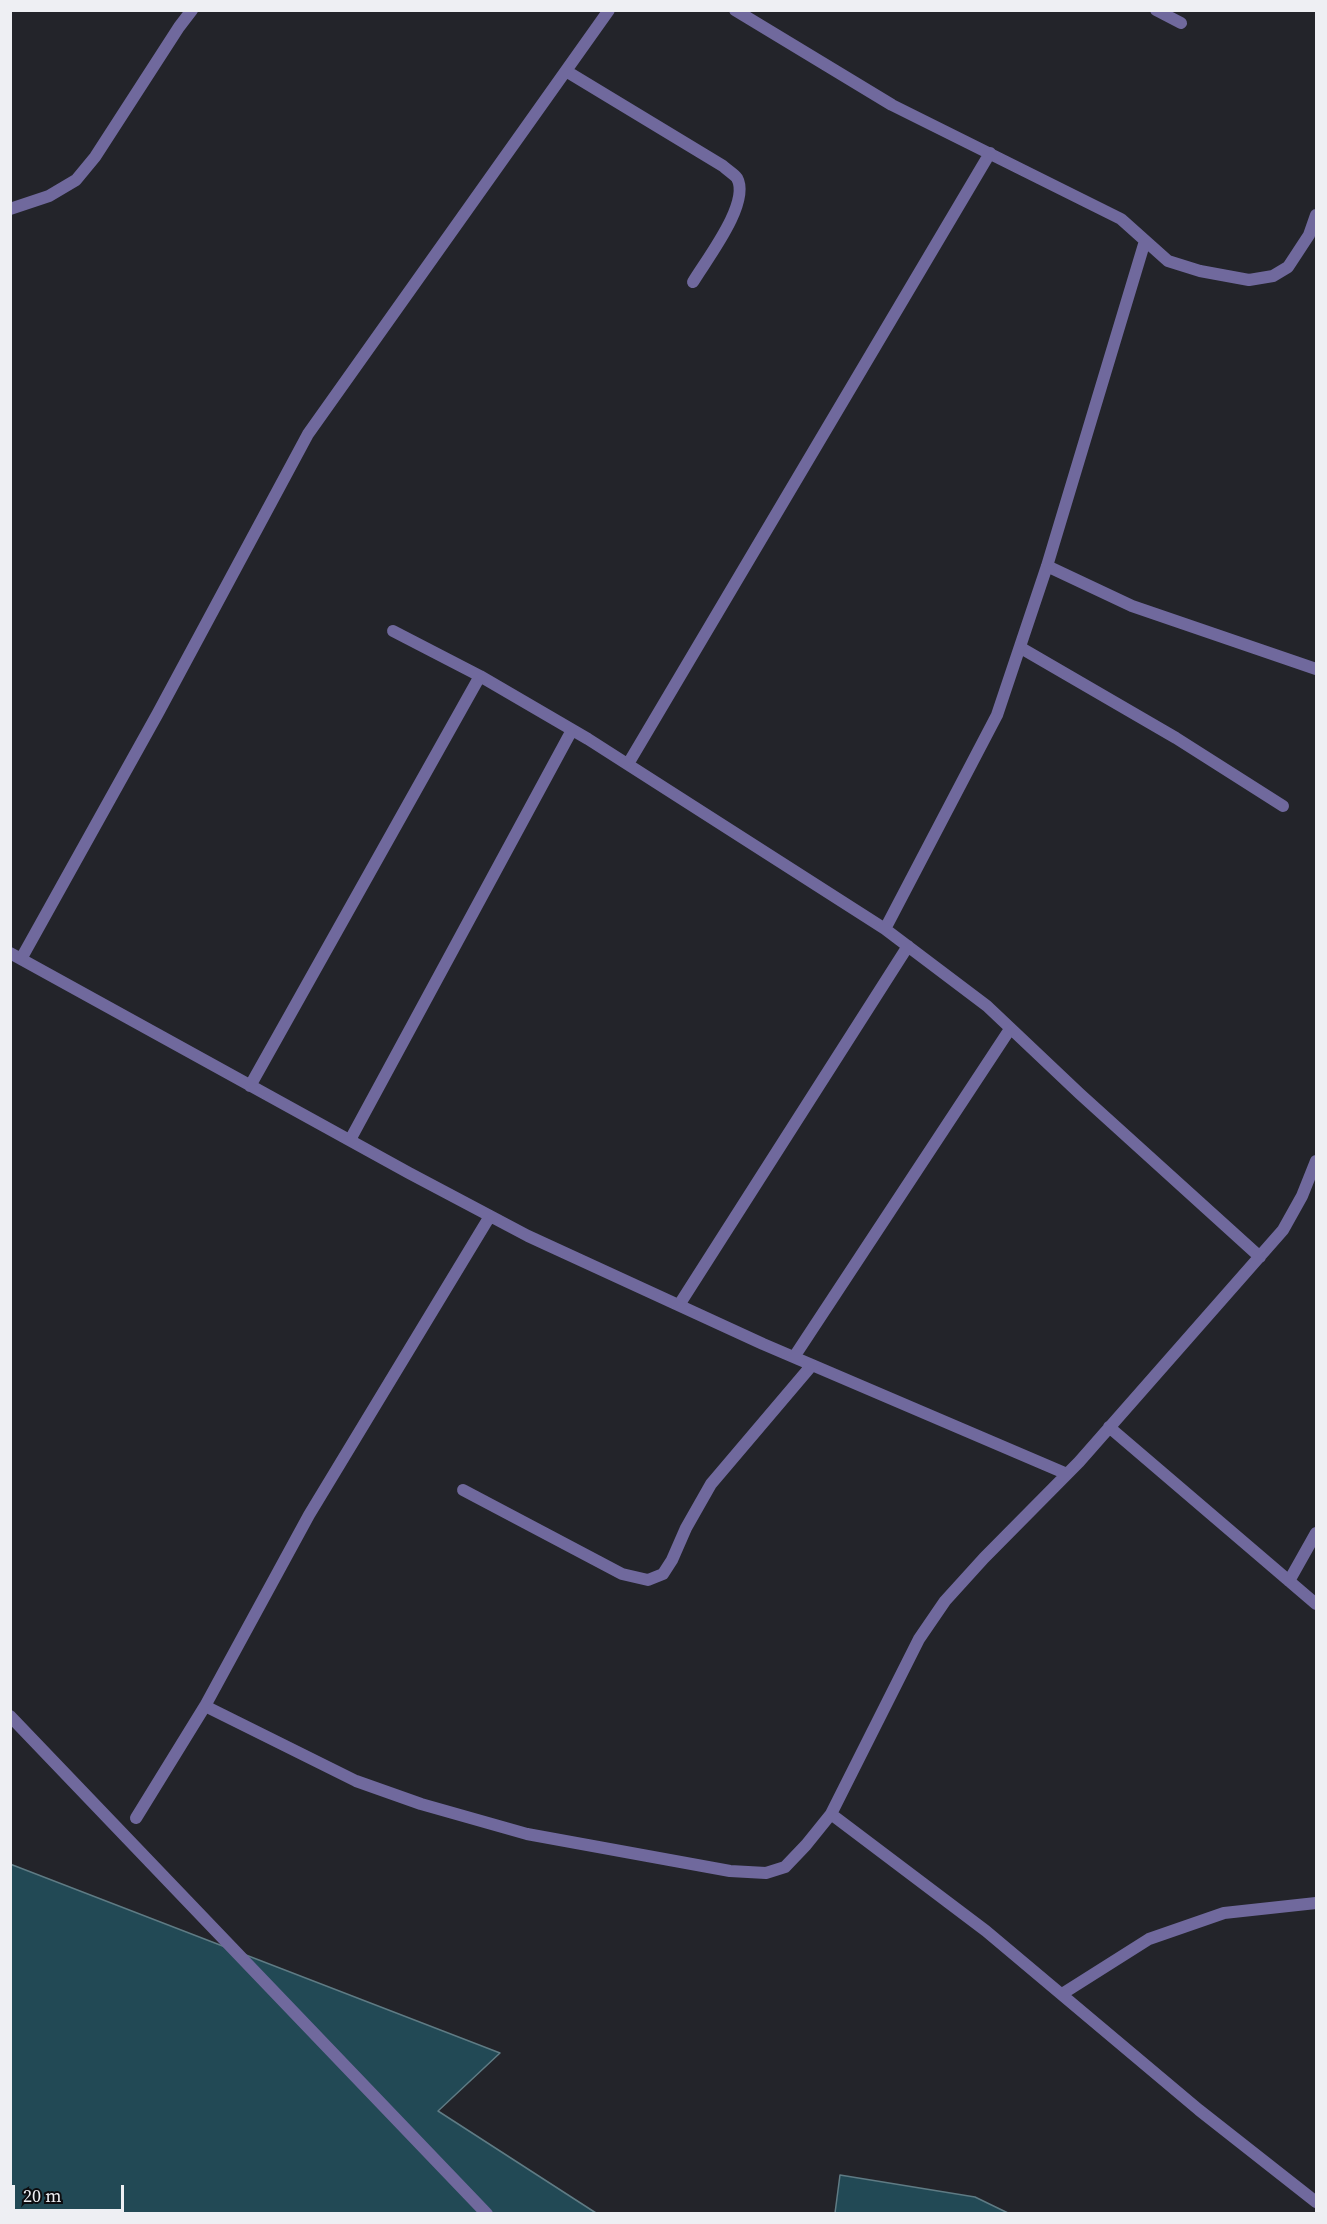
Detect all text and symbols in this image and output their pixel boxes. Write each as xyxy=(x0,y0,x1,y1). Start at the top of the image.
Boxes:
scale bar xyxy=(15,2173,128,2211)
text: 20 m xyxy=(23,2183,61,2208)

